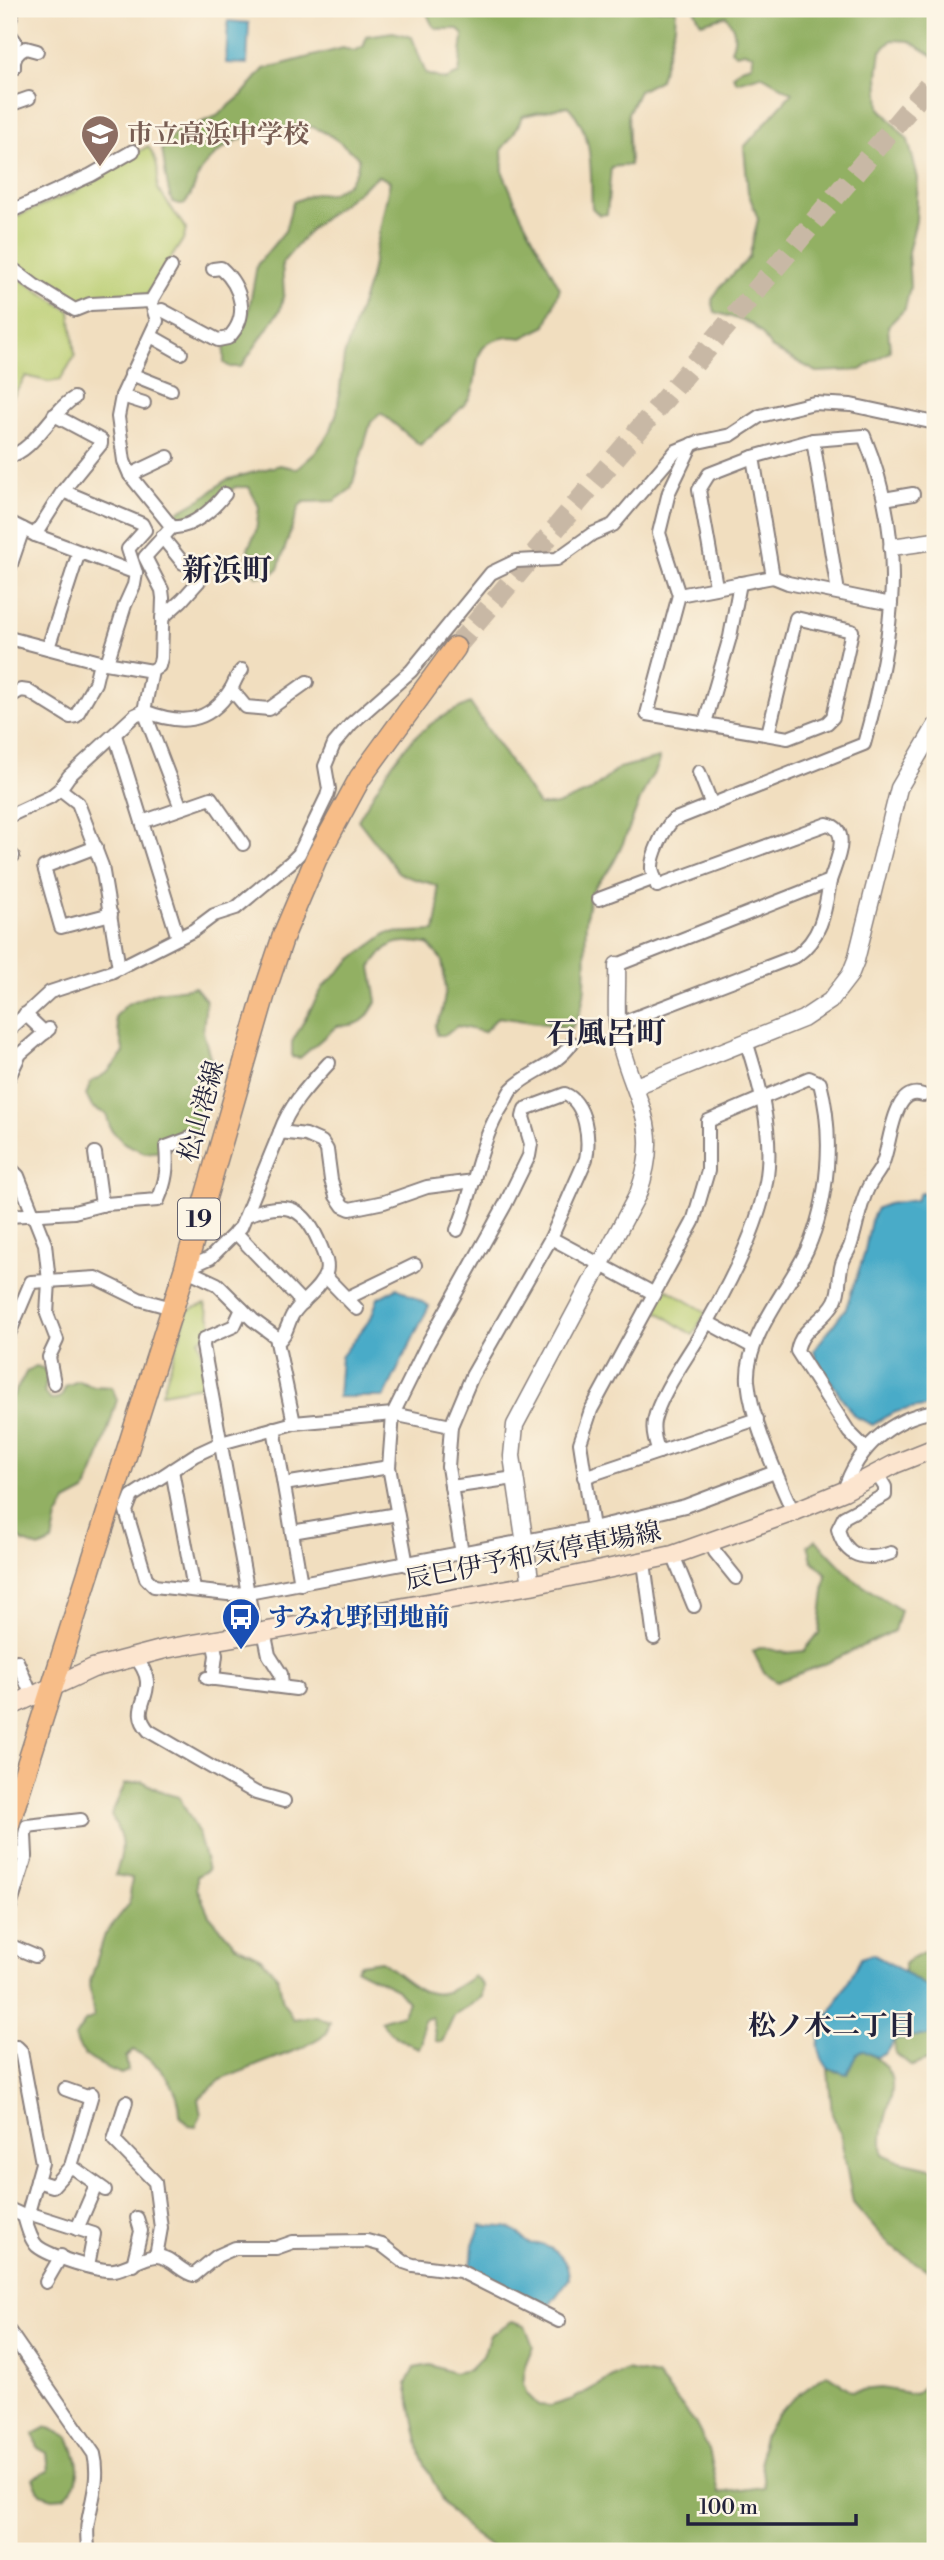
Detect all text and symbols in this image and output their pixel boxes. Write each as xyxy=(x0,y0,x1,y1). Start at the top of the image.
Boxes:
school or university icon: 市立高浜中学校 xyxy=(79,113,121,168)
place label: 市立高浜中学校 xyxy=(127,119,309,151)
district label: 新浜町 xyxy=(182,552,272,590)
district label: 石風呂町 xyxy=(546,1015,666,1053)
street label: 松山港線 xyxy=(172,1057,232,1166)
road number: 19 xyxy=(178,1198,220,1240)
street label: 辰巳伊予和気停車場線 xyxy=(403,1515,664,1596)
bus stop icon: すみれ野団地前 xyxy=(220,1596,262,1651)
place label: すみれ野団地前 xyxy=(268,1602,450,1634)
district label: 松ノ木二丁目 xyxy=(748,2009,916,2044)
scale bar xyxy=(688,2483,856,2527)
text: 100 m xyxy=(699,2495,758,2521)

